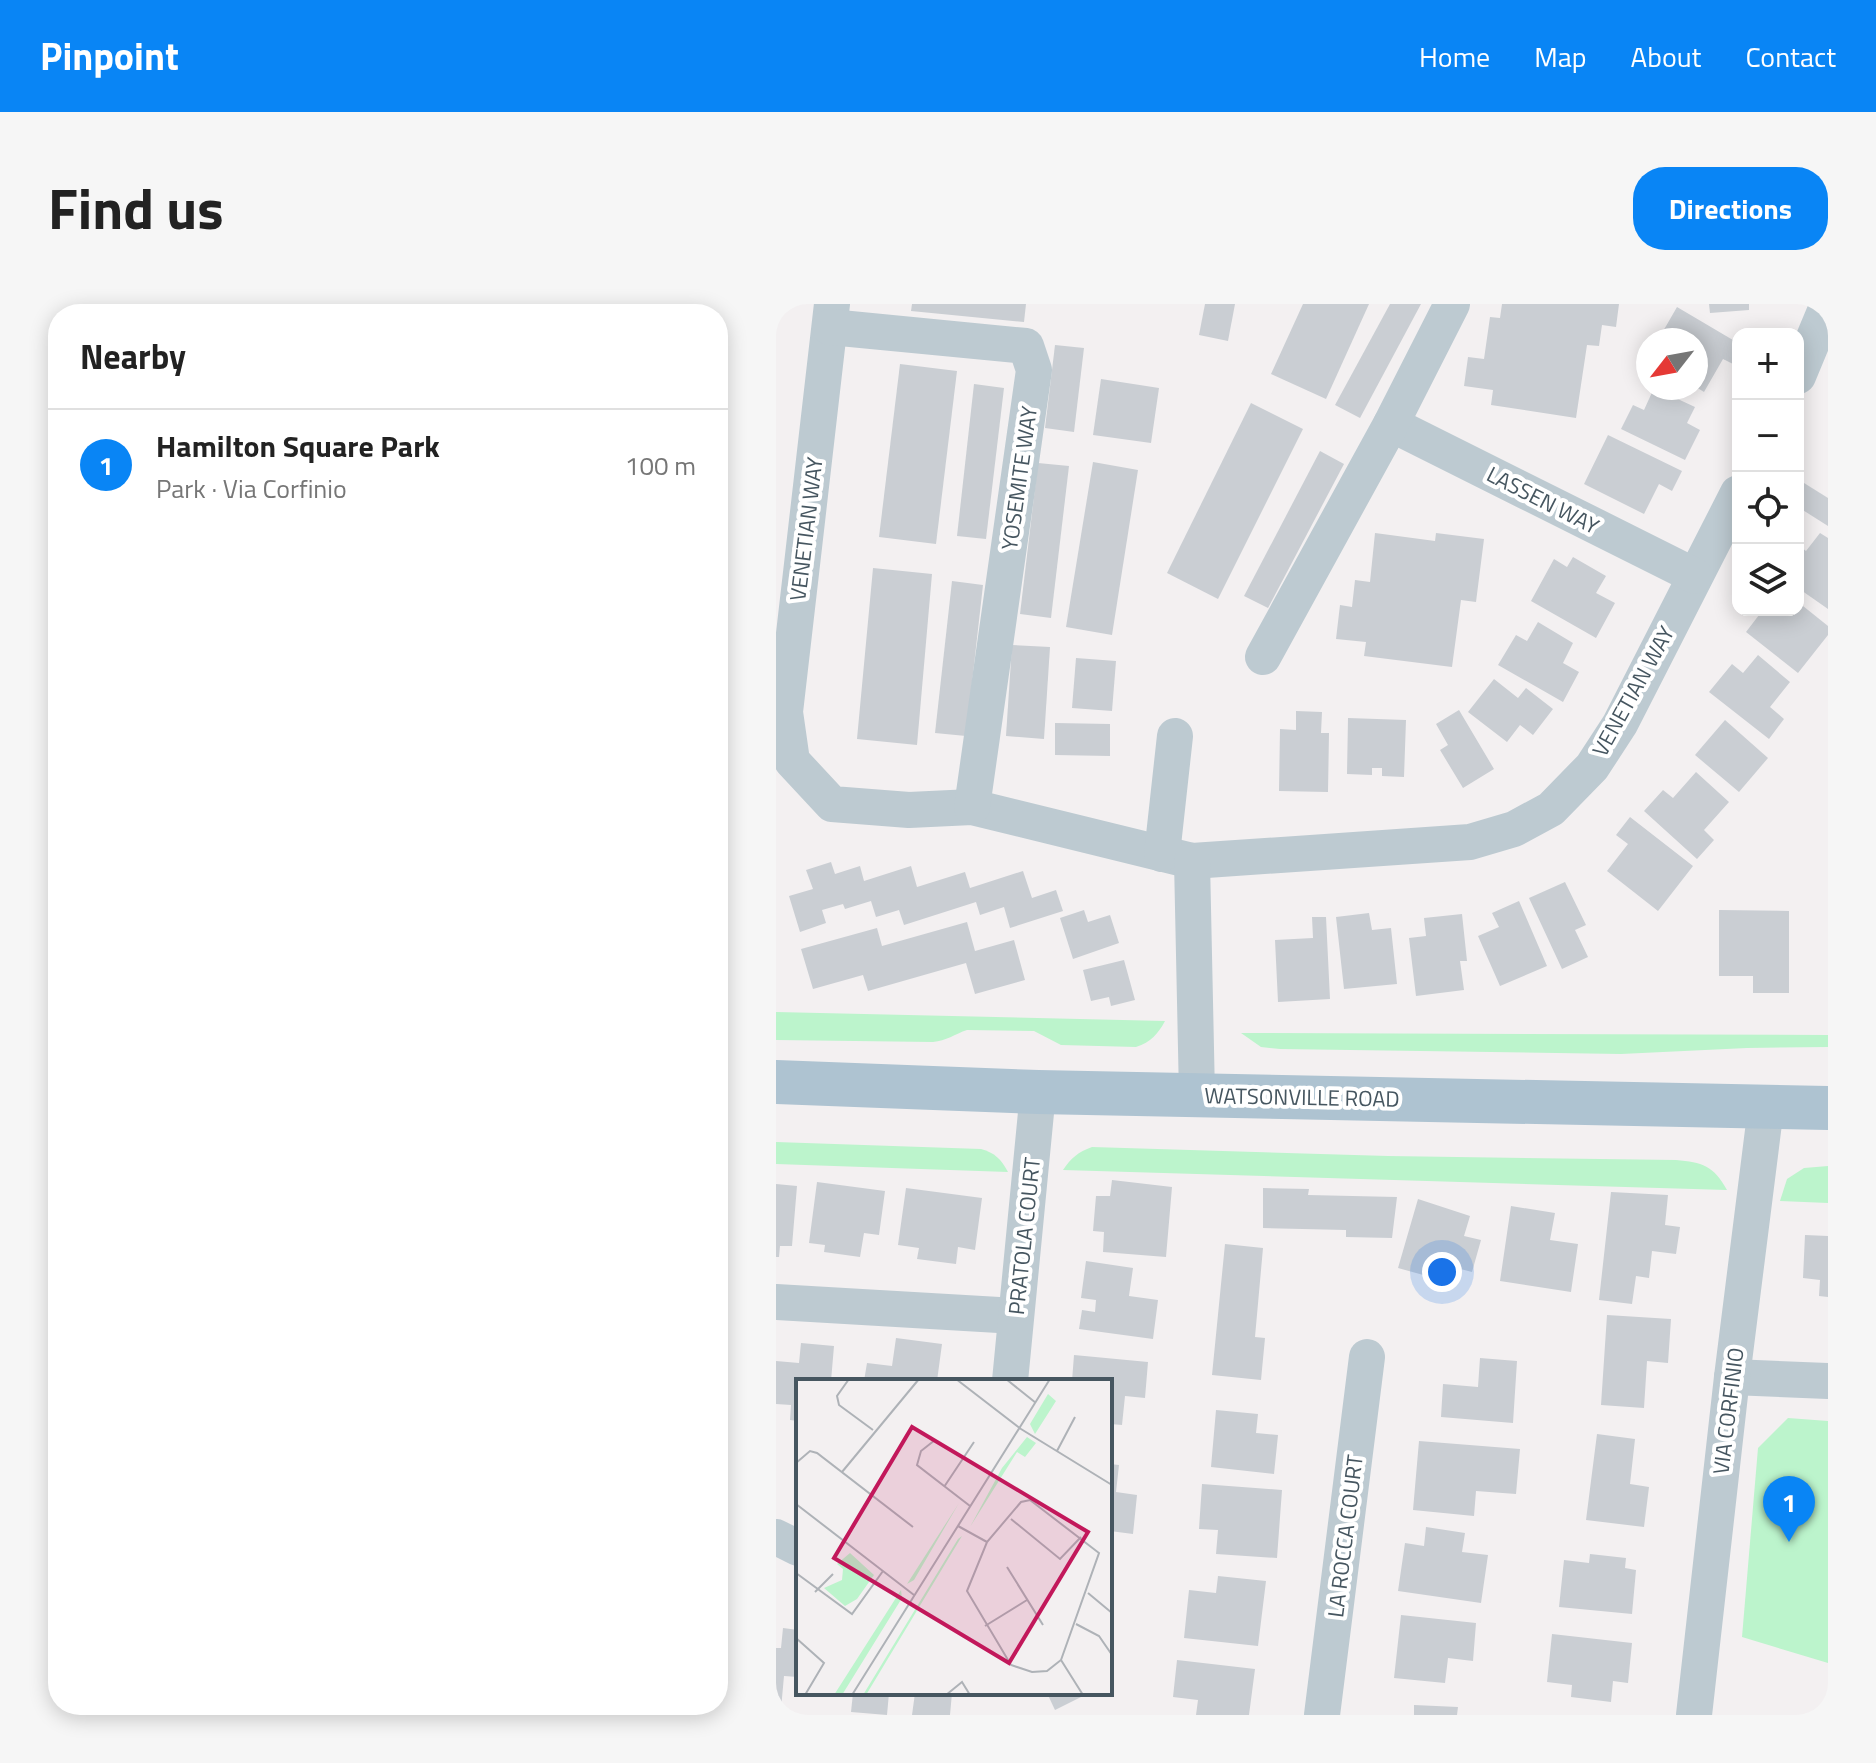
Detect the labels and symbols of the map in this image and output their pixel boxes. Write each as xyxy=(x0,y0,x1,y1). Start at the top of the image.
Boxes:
north arrow xyxy=(1636,328,1708,400)
street label: YOSEMITE WAY xyxy=(992,404,1046,552)
street label: VENETIAN WAY xyxy=(780,455,832,603)
street label: LASSEN WAY xyxy=(1481,457,1605,543)
street label: VENETIAN WAY xyxy=(1583,619,1683,763)
street label: WATSONVILLE ROAD xyxy=(1204,1078,1400,1116)
street label: PRATOLA COURT xyxy=(999,1155,1049,1316)
your location xyxy=(1422,1252,1462,1292)
street label: VIA CORFINIO xyxy=(1703,1346,1753,1476)
inset map xyxy=(796,1379,1112,1695)
street label: LA ROCCA COURT xyxy=(1318,1452,1372,1619)
pin: 1 xyxy=(1763,1476,1815,1542)

